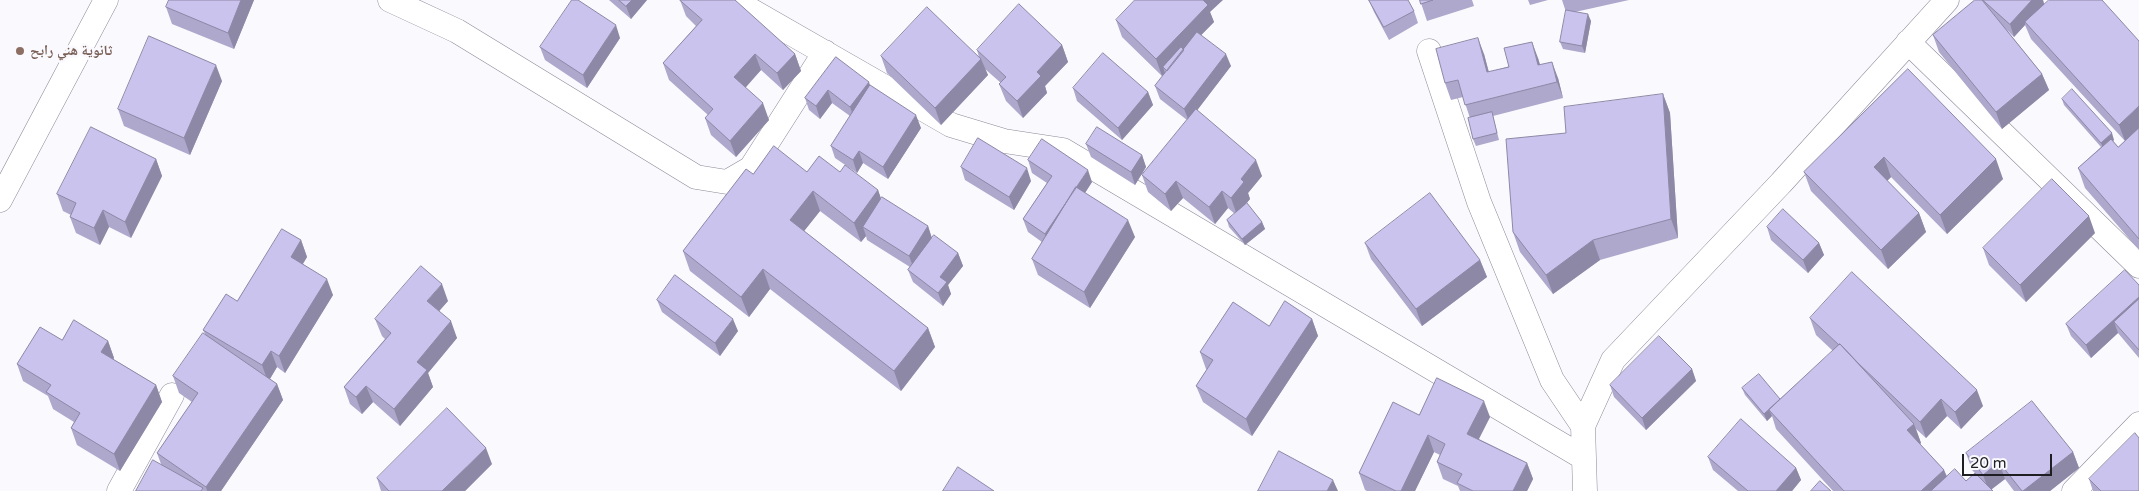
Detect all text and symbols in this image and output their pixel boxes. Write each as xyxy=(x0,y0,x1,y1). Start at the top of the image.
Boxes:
place label: ثانوية هني رابح xyxy=(30,43,112,59)
marker: ثانوية هني رابح xyxy=(14,45,26,57)
scale bar xyxy=(1964,444,2054,476)
text: 20 m xyxy=(1970,454,2007,472)

